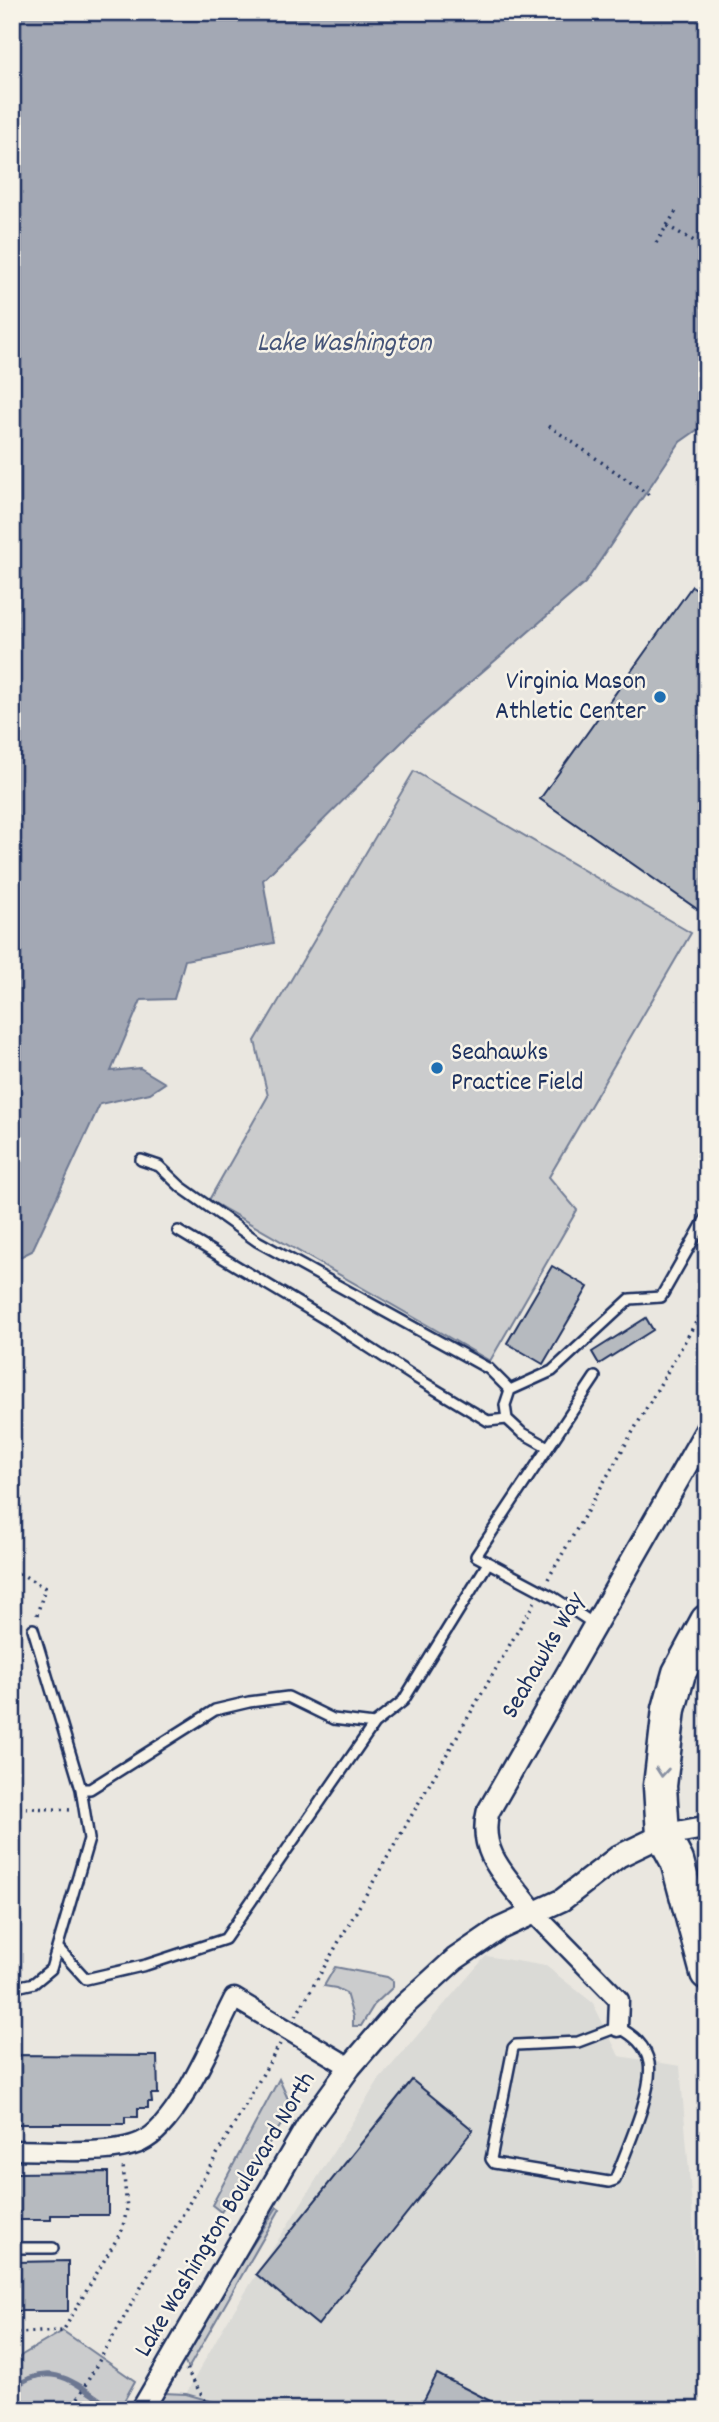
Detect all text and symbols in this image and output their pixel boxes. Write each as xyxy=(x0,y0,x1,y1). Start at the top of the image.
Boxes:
water label: Lake Washington xyxy=(257,325,432,365)
place label: Virginia Mason Athletic Center xyxy=(495,664,646,731)
marker: Virginia Mason Athletic Center xyxy=(652,689,668,705)
place label: Seahawks Practice Field xyxy=(451,1035,583,1102)
marker: Seahawks Practice Field xyxy=(429,1060,445,1076)
street label: Seahawks Way xyxy=(493,1585,596,1726)
one-way arrow xyxy=(655,1767,670,1778)
street label: Lake Washington Boulevard North xyxy=(126,2065,326,2365)

